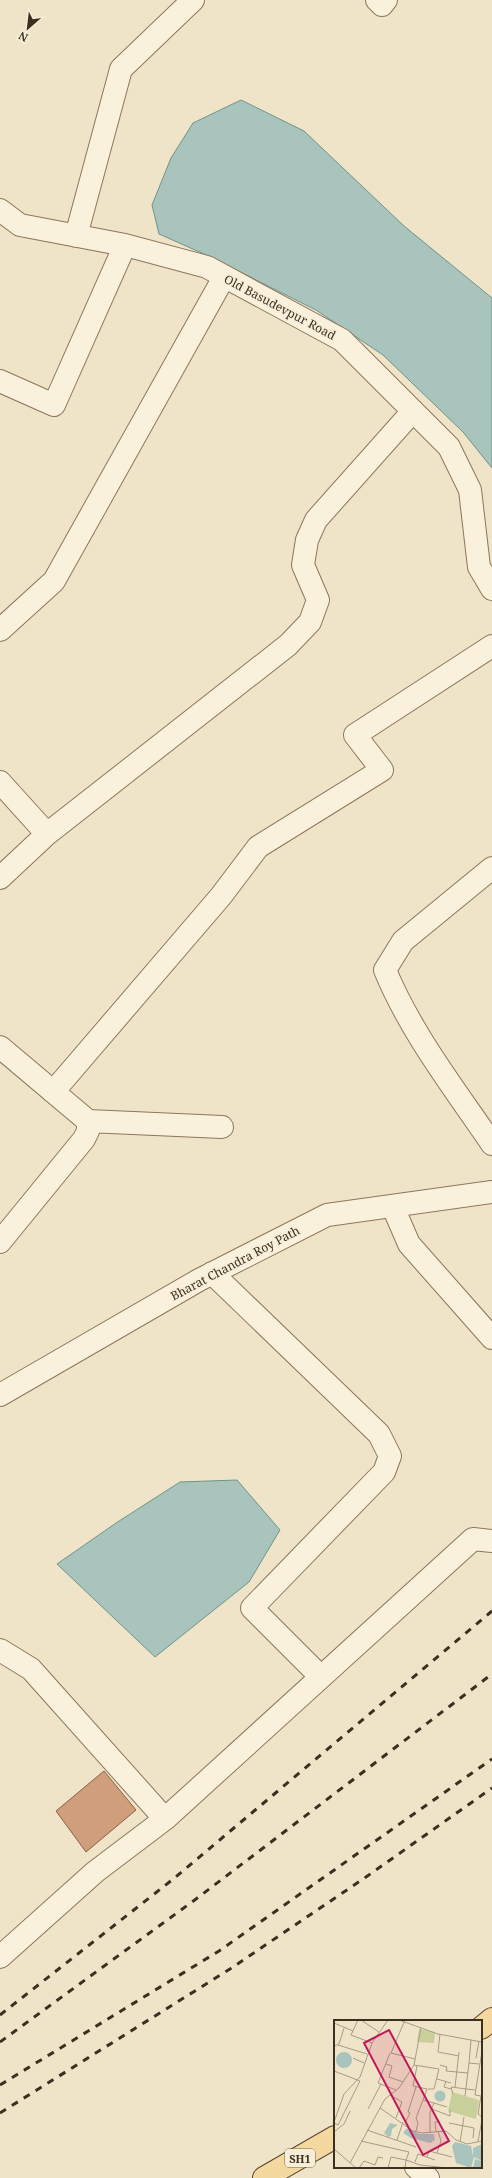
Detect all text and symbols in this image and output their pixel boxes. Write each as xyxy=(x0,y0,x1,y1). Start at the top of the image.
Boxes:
north arrow xyxy=(8,8,48,48)
text: N xyxy=(15,28,30,46)
street label: Old Basudevpur Road xyxy=(221,270,339,344)
street label: Bharat Chandra Roy Path xyxy=(167,1221,303,1304)
inset map xyxy=(334,2020,482,2168)
road number: SH1 xyxy=(285,2149,315,2167)

